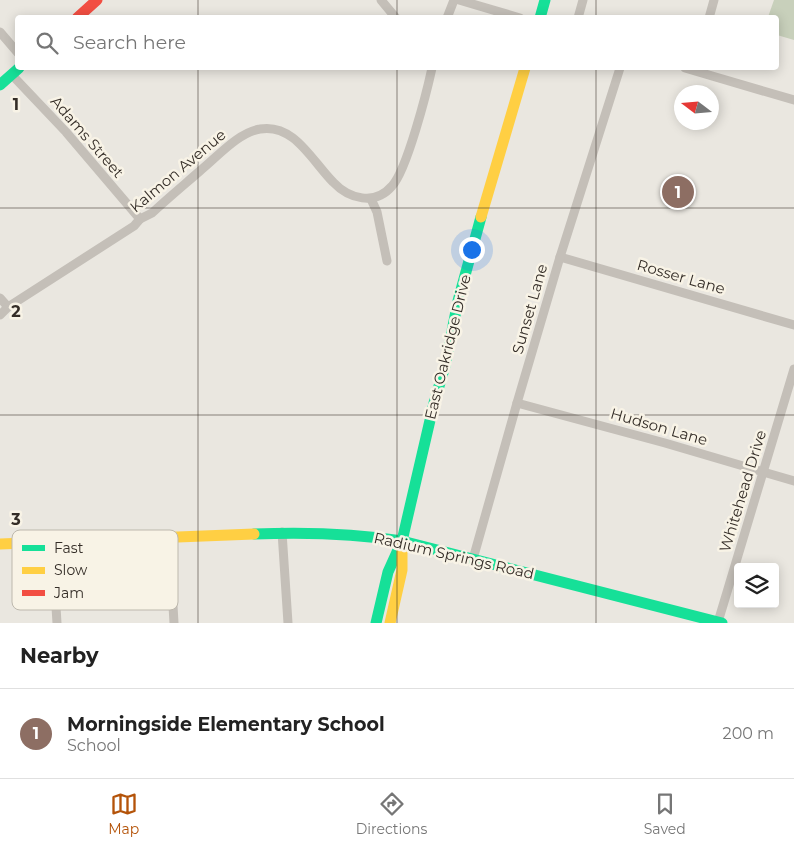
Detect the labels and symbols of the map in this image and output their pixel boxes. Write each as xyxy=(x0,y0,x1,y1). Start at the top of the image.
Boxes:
north arrow xyxy=(674,85,719,130)
street label: Adams Street xyxy=(47,92,128,181)
text: 1 xyxy=(13,95,19,114)
street label: Kalmon Avenue xyxy=(126,125,229,216)
pin: 1 xyxy=(662,173,694,211)
your location xyxy=(459,237,485,263)
street label: Rosser Lane xyxy=(635,255,727,298)
street label: Sunset Lane xyxy=(508,262,551,356)
street label: East Oakridge Drive xyxy=(420,272,475,421)
text: 2 xyxy=(11,302,21,321)
street label: Hudson Lane xyxy=(608,404,710,449)
street label: Whitehead Drive xyxy=(715,428,770,554)
text: 3 xyxy=(10,510,21,529)
street label: Radium Springs Road xyxy=(372,528,536,583)
legend xyxy=(12,530,178,610)
text: Fast xyxy=(54,539,84,557)
text: Slow xyxy=(54,561,88,579)
text: Jam xyxy=(53,584,84,602)

